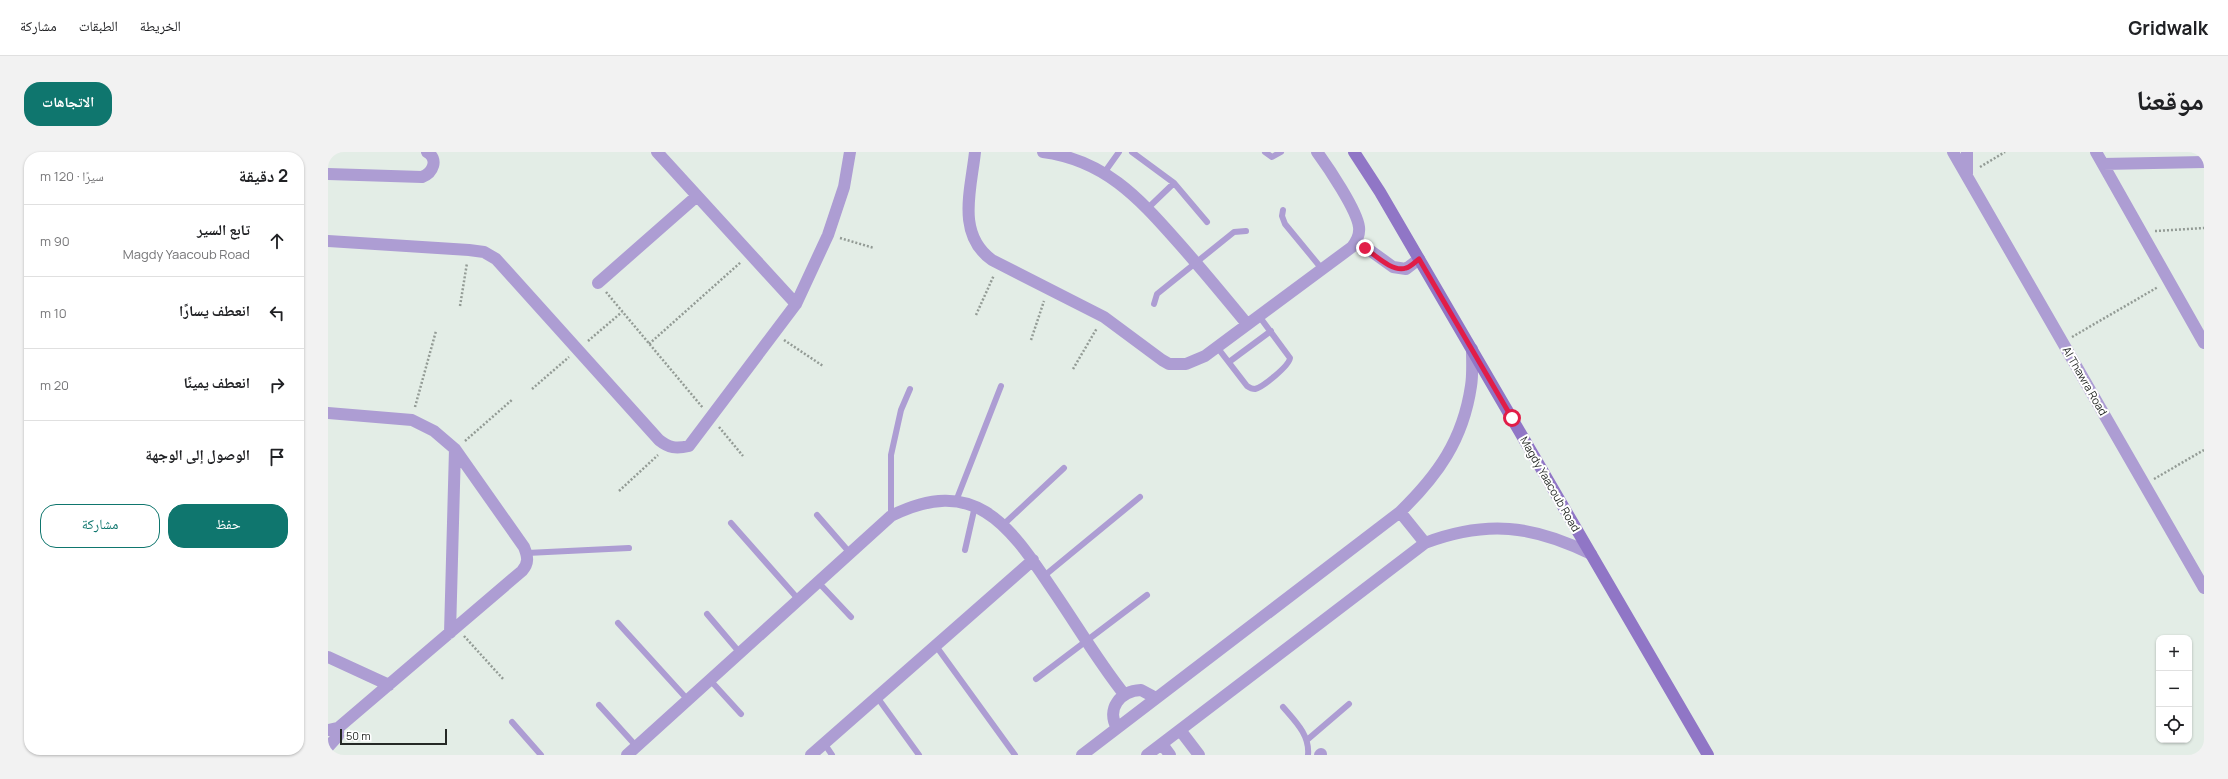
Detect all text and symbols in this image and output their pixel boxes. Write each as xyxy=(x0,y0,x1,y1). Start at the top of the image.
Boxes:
text: Gridwalk xyxy=(2128,15,2208,41)
text: مشاركة xyxy=(20,16,57,35)
text: الطبقات xyxy=(79,16,118,35)
text: الخريطة xyxy=(140,16,181,35)
text: موقعنا xyxy=(2136,80,2204,118)
button: الاتجاهات xyxy=(24,82,112,126)
text: 2 دقيقة xyxy=(239,164,288,187)
text: سيرًا · 120 m xyxy=(40,167,104,185)
text: تابع السير xyxy=(197,219,250,240)
icon: ahead xyxy=(266,230,288,252)
text: 90 m xyxy=(40,232,70,250)
route end xyxy=(1356,239,1374,257)
text: Magdy Yaacoub Road xyxy=(123,245,250,263)
text: انعطف يسارًا xyxy=(179,300,250,321)
icon: left xyxy=(266,302,288,324)
text: 10 m xyxy=(40,304,67,322)
street label: Al Thawra Road xyxy=(2060,344,2111,418)
text: انعطف يمينًا xyxy=(183,372,250,393)
icon: right xyxy=(266,374,288,396)
text: 20 m xyxy=(40,376,69,394)
route start xyxy=(1503,409,1521,427)
street label: Magdy Yaacoub Road xyxy=(1517,433,1584,534)
text: الوصول إلى الوجهة xyxy=(145,444,250,465)
icon: arrive xyxy=(266,446,288,468)
button: مشاركة xyxy=(40,504,160,548)
button: حفظ xyxy=(168,504,288,548)
map controls xyxy=(2156,635,2192,743)
button: + xyxy=(2156,635,2192,671)
button: − xyxy=(2156,671,2192,707)
button: locate xyxy=(2156,707,2192,743)
scale bar xyxy=(340,727,447,746)
text: 50 m xyxy=(346,728,371,743)

